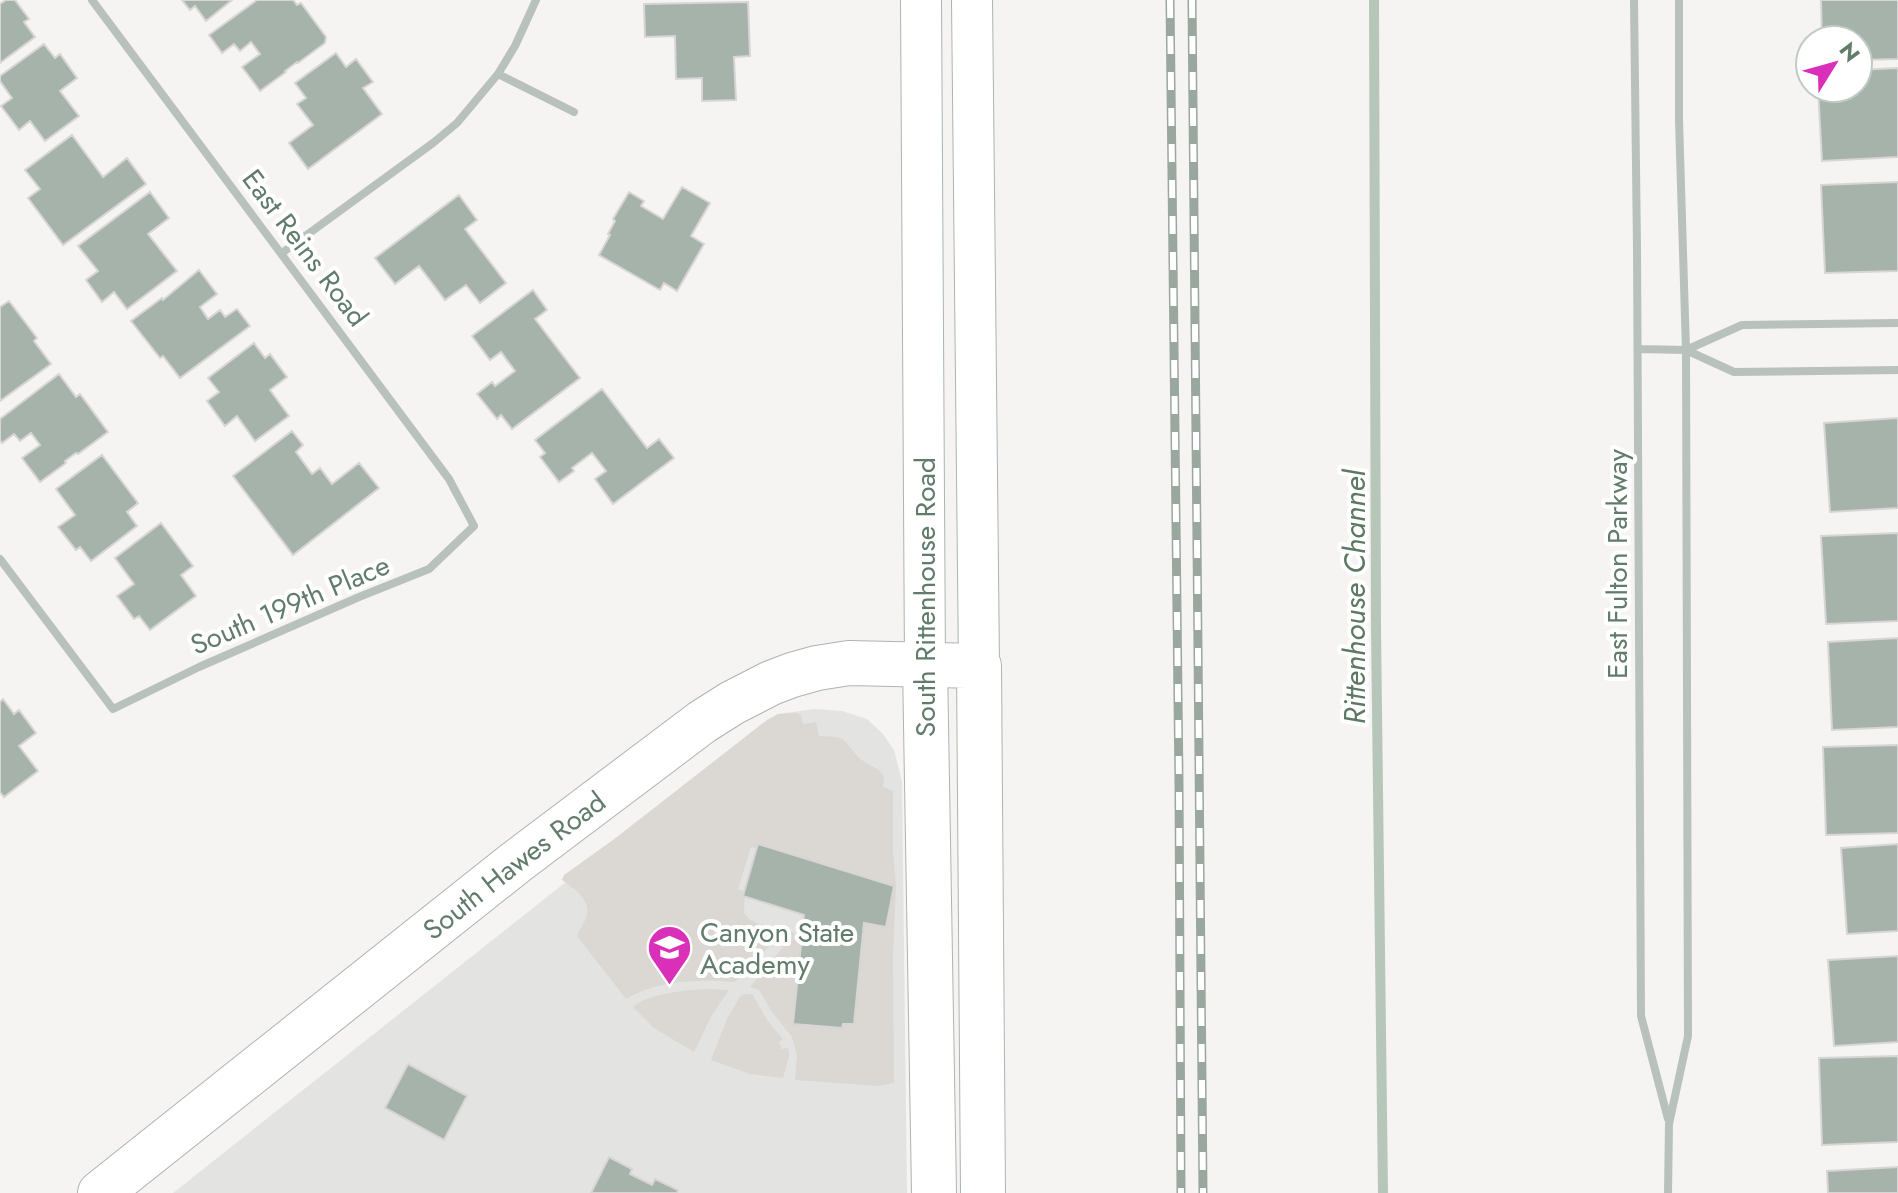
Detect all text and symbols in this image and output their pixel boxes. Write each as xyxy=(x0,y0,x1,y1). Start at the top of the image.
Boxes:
north arrow xyxy=(1794,24,1874,104)
text: N xyxy=(1832,35,1868,69)
street label: East Reins Road xyxy=(232,161,378,335)
street label: East Fulton Parkway xyxy=(1597,448,1638,679)
street label: South Rittenhouse Road xyxy=(905,457,946,737)
water label: Rittenhouse Channel xyxy=(1333,469,1376,724)
street label: South 199th Place xyxy=(184,545,396,665)
street label: South Hawes Road xyxy=(414,781,614,949)
place label: Canyon State Academy xyxy=(700,912,854,985)
school or university icon: Canyon State Academy xyxy=(645,924,693,987)

